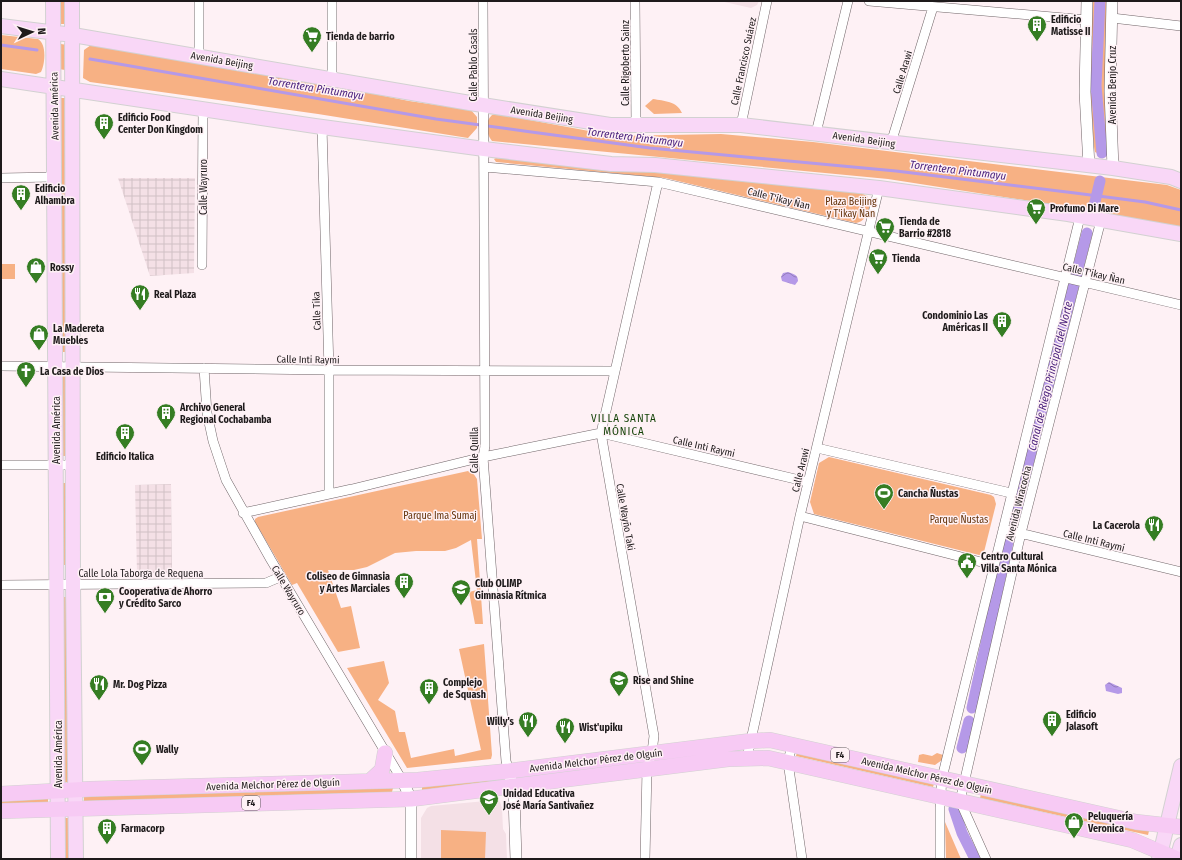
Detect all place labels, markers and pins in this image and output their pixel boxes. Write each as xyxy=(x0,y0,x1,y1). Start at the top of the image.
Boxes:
building icon: Edificio Matisse II xyxy=(1026,14,1048,42)
place label: Edificio Matisse II xyxy=(1051,14,1091,38)
supermarket icon: Tienda de barrio xyxy=(301,25,323,53)
place label: Tienda de barrio xyxy=(326,31,395,43)
building icon: Edificio Food Center Don Kingdom xyxy=(93,112,115,140)
place label: Edificio Food Center Don Kingdom xyxy=(118,112,203,136)
building icon: Edificio Alhambra xyxy=(10,183,32,211)
place label: Edificio Alhambra xyxy=(34,183,75,207)
supermarket icon: Profumo Di Mare xyxy=(1025,197,1047,225)
place label: Profumo Di Mare xyxy=(1050,203,1119,215)
supermarket icon: Tienda de Barrio #2818 xyxy=(874,216,896,244)
place label: Tienda de Barrio #2818 xyxy=(899,216,952,240)
supermarket icon: Tienda xyxy=(867,247,889,275)
place label: Tienda xyxy=(892,253,920,265)
shop icon: Rossy xyxy=(25,256,47,284)
place label: Rossy xyxy=(50,262,74,274)
restaurant icon: Real Plaza xyxy=(129,283,151,311)
place label: Real Plaza xyxy=(154,289,196,301)
place label: Condominio Las Américas II xyxy=(922,310,989,334)
building icon: Condominio Las Américas II xyxy=(991,310,1013,338)
shop icon: La Madereta Muebles xyxy=(28,323,50,351)
place label: La Madereta Muebles xyxy=(53,323,104,347)
church icon: La Casa de Dios xyxy=(15,360,37,388)
place label: La Casa de Dios xyxy=(40,366,105,378)
building icon: Archivo General Regional Cochabamba xyxy=(155,402,177,430)
place label: Archivo General Regional Cochabamba xyxy=(179,402,272,426)
building icon: Edificio Italica xyxy=(114,422,136,450)
place label: Edificio Italica xyxy=(96,451,154,463)
sports icon: Cancha Ñustas xyxy=(873,482,895,510)
place label: Cancha Ñustas xyxy=(898,487,959,500)
restaurant icon: La Cacerola xyxy=(1143,514,1165,542)
place label: La Cacerola xyxy=(1093,520,1140,532)
public building icon: Centro Cultural Villa Santa Mónica xyxy=(956,551,978,579)
place label: Centro Cultural Villa Santa Mónica xyxy=(980,551,1057,575)
place label: Coliseo de Gimnasia y Artes Marciales xyxy=(307,571,391,595)
building icon: Coliseo de Gimnasia y Artes Marciales xyxy=(393,571,415,599)
school or university icon: Club OLIMP Gimnasia Rítmica xyxy=(450,578,472,606)
place label: Club OLIMP Gimnasia Rítmica xyxy=(475,578,547,602)
bank icon: Cooperativa de Ahorro y Crédito Sarco xyxy=(94,586,116,614)
place label: Cooperativa de Ahorro y Crédito Sarco xyxy=(118,586,213,610)
school or university icon: Rise and Shine xyxy=(608,669,630,697)
restaurant icon: Mr. Dog Pizza xyxy=(88,673,110,701)
place label: Rise and Shine xyxy=(633,675,694,687)
building icon: Complejo de Squash xyxy=(418,677,440,705)
place label: Complejo de Squash xyxy=(443,677,486,701)
place label: Mr. Dog Pizza xyxy=(113,679,167,691)
building icon: Edificio Jalasoft xyxy=(1041,709,1063,737)
place label: Edificio Jalasoft xyxy=(1065,709,1098,733)
restaurant icon: Willy's xyxy=(517,710,539,738)
place label: Willy's xyxy=(487,716,515,728)
restaurant icon: Wist'upiku xyxy=(554,716,576,744)
place label: Wist'upiku xyxy=(579,722,623,734)
sports icon: Wally xyxy=(131,738,153,766)
place label: Wally xyxy=(156,744,179,756)
school or university icon: Unidad Educativa José María Santivañez xyxy=(478,788,500,816)
place label: Unidad Educativa José María Santivañez xyxy=(502,788,594,812)
place label: Peluquería Veronica xyxy=(1087,810,1133,835)
shop icon: Peluquería Veronica xyxy=(1063,811,1085,839)
building icon: Farmacorp xyxy=(96,817,118,845)
place label: Farmacorp xyxy=(121,823,165,835)

